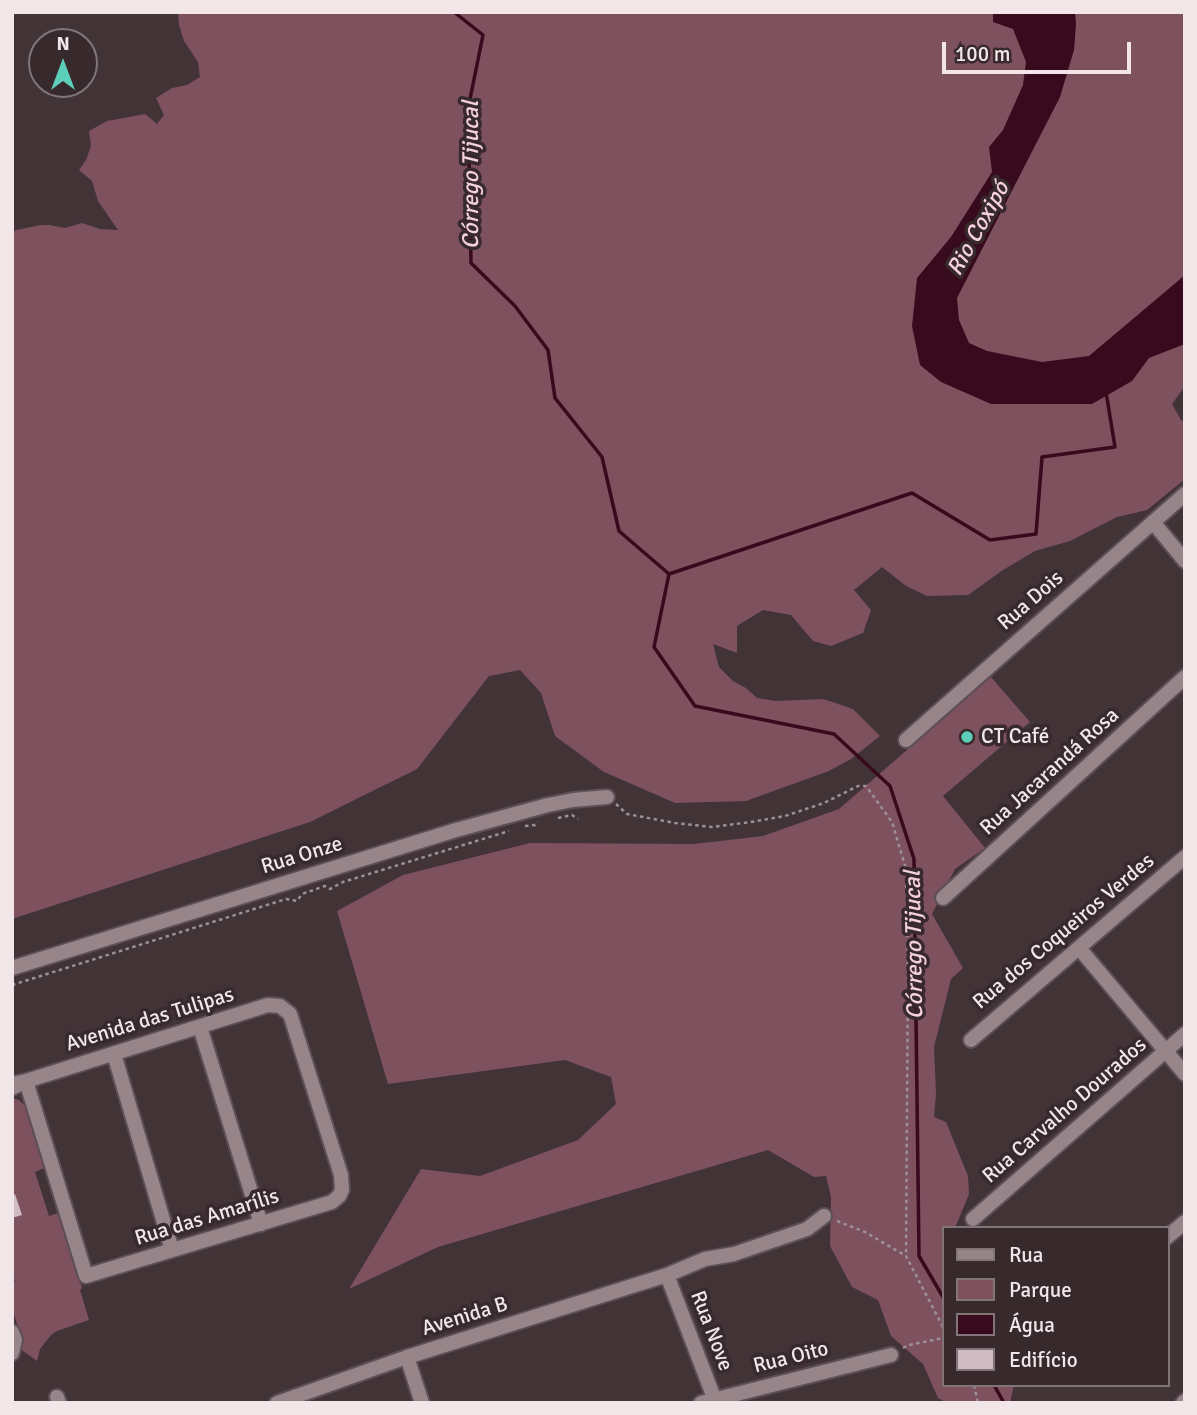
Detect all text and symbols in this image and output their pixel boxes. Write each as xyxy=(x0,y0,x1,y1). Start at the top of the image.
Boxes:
north arrow xyxy=(28,28,98,98)
scale bar xyxy=(945,28,1134,72)
text: N xyxy=(56,32,70,56)
text: 100 m xyxy=(955,41,1010,67)
water label: Córrego Tijucal xyxy=(458,101,486,249)
water label: Rio Coxipó xyxy=(942,177,1016,281)
street label: Rua Dois xyxy=(993,566,1069,636)
street label: Rua Jacarandá Rosa xyxy=(975,703,1125,841)
place label: CT Café xyxy=(981,724,1049,750)
marker: CT Café xyxy=(959,729,975,745)
street label: Rua Onze xyxy=(258,832,346,880)
street label: Rua dos Coqueiros Verdes xyxy=(968,849,1160,1015)
water label: Córrego Tijucal xyxy=(900,870,930,1020)
street label: Avenida das Tulipas xyxy=(63,982,237,1058)
street label: Rua Carvalho Dourados xyxy=(978,1033,1152,1189)
street label: Rua das Amarílis xyxy=(132,1184,282,1252)
legend xyxy=(942,1226,1169,1387)
text: Rua xyxy=(1009,1242,1043,1268)
text: Parque xyxy=(1009,1277,1072,1303)
street label: Rua Nove xyxy=(684,1287,738,1375)
street label: Avenida B xyxy=(419,1292,511,1342)
text: Água xyxy=(1009,1312,1055,1338)
street label: Rua Oito xyxy=(751,1337,831,1379)
text: Edifício xyxy=(1009,1347,1078,1373)

